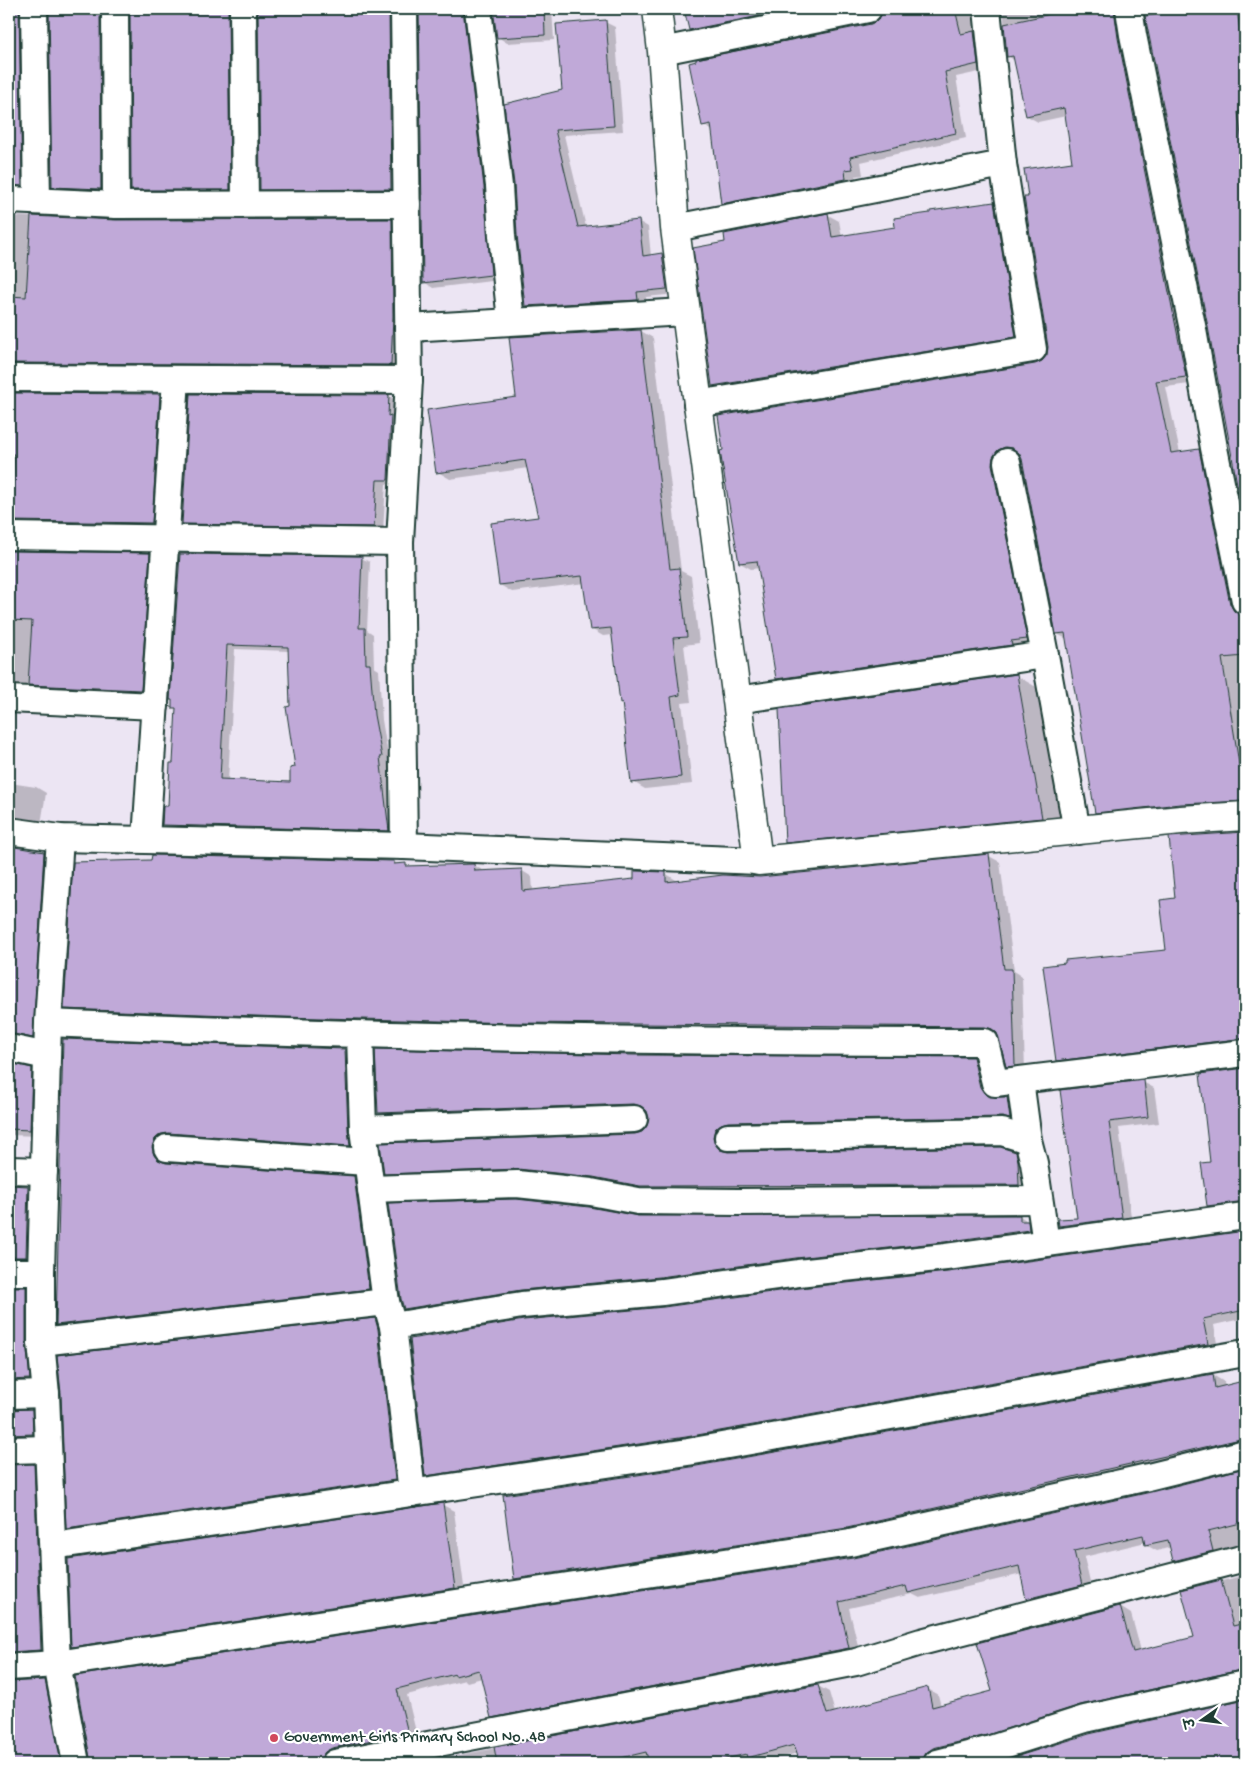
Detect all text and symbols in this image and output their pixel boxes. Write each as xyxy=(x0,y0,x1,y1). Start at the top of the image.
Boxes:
north arrow xyxy=(1176,1694,1226,1744)
text: उ xyxy=(1182,1714,1202,1731)
place label: Government Girls Primary School No. 48 xyxy=(284,1729,546,1748)
marker: Government Girls Primary School No. 48 xyxy=(268,1732,280,1744)

